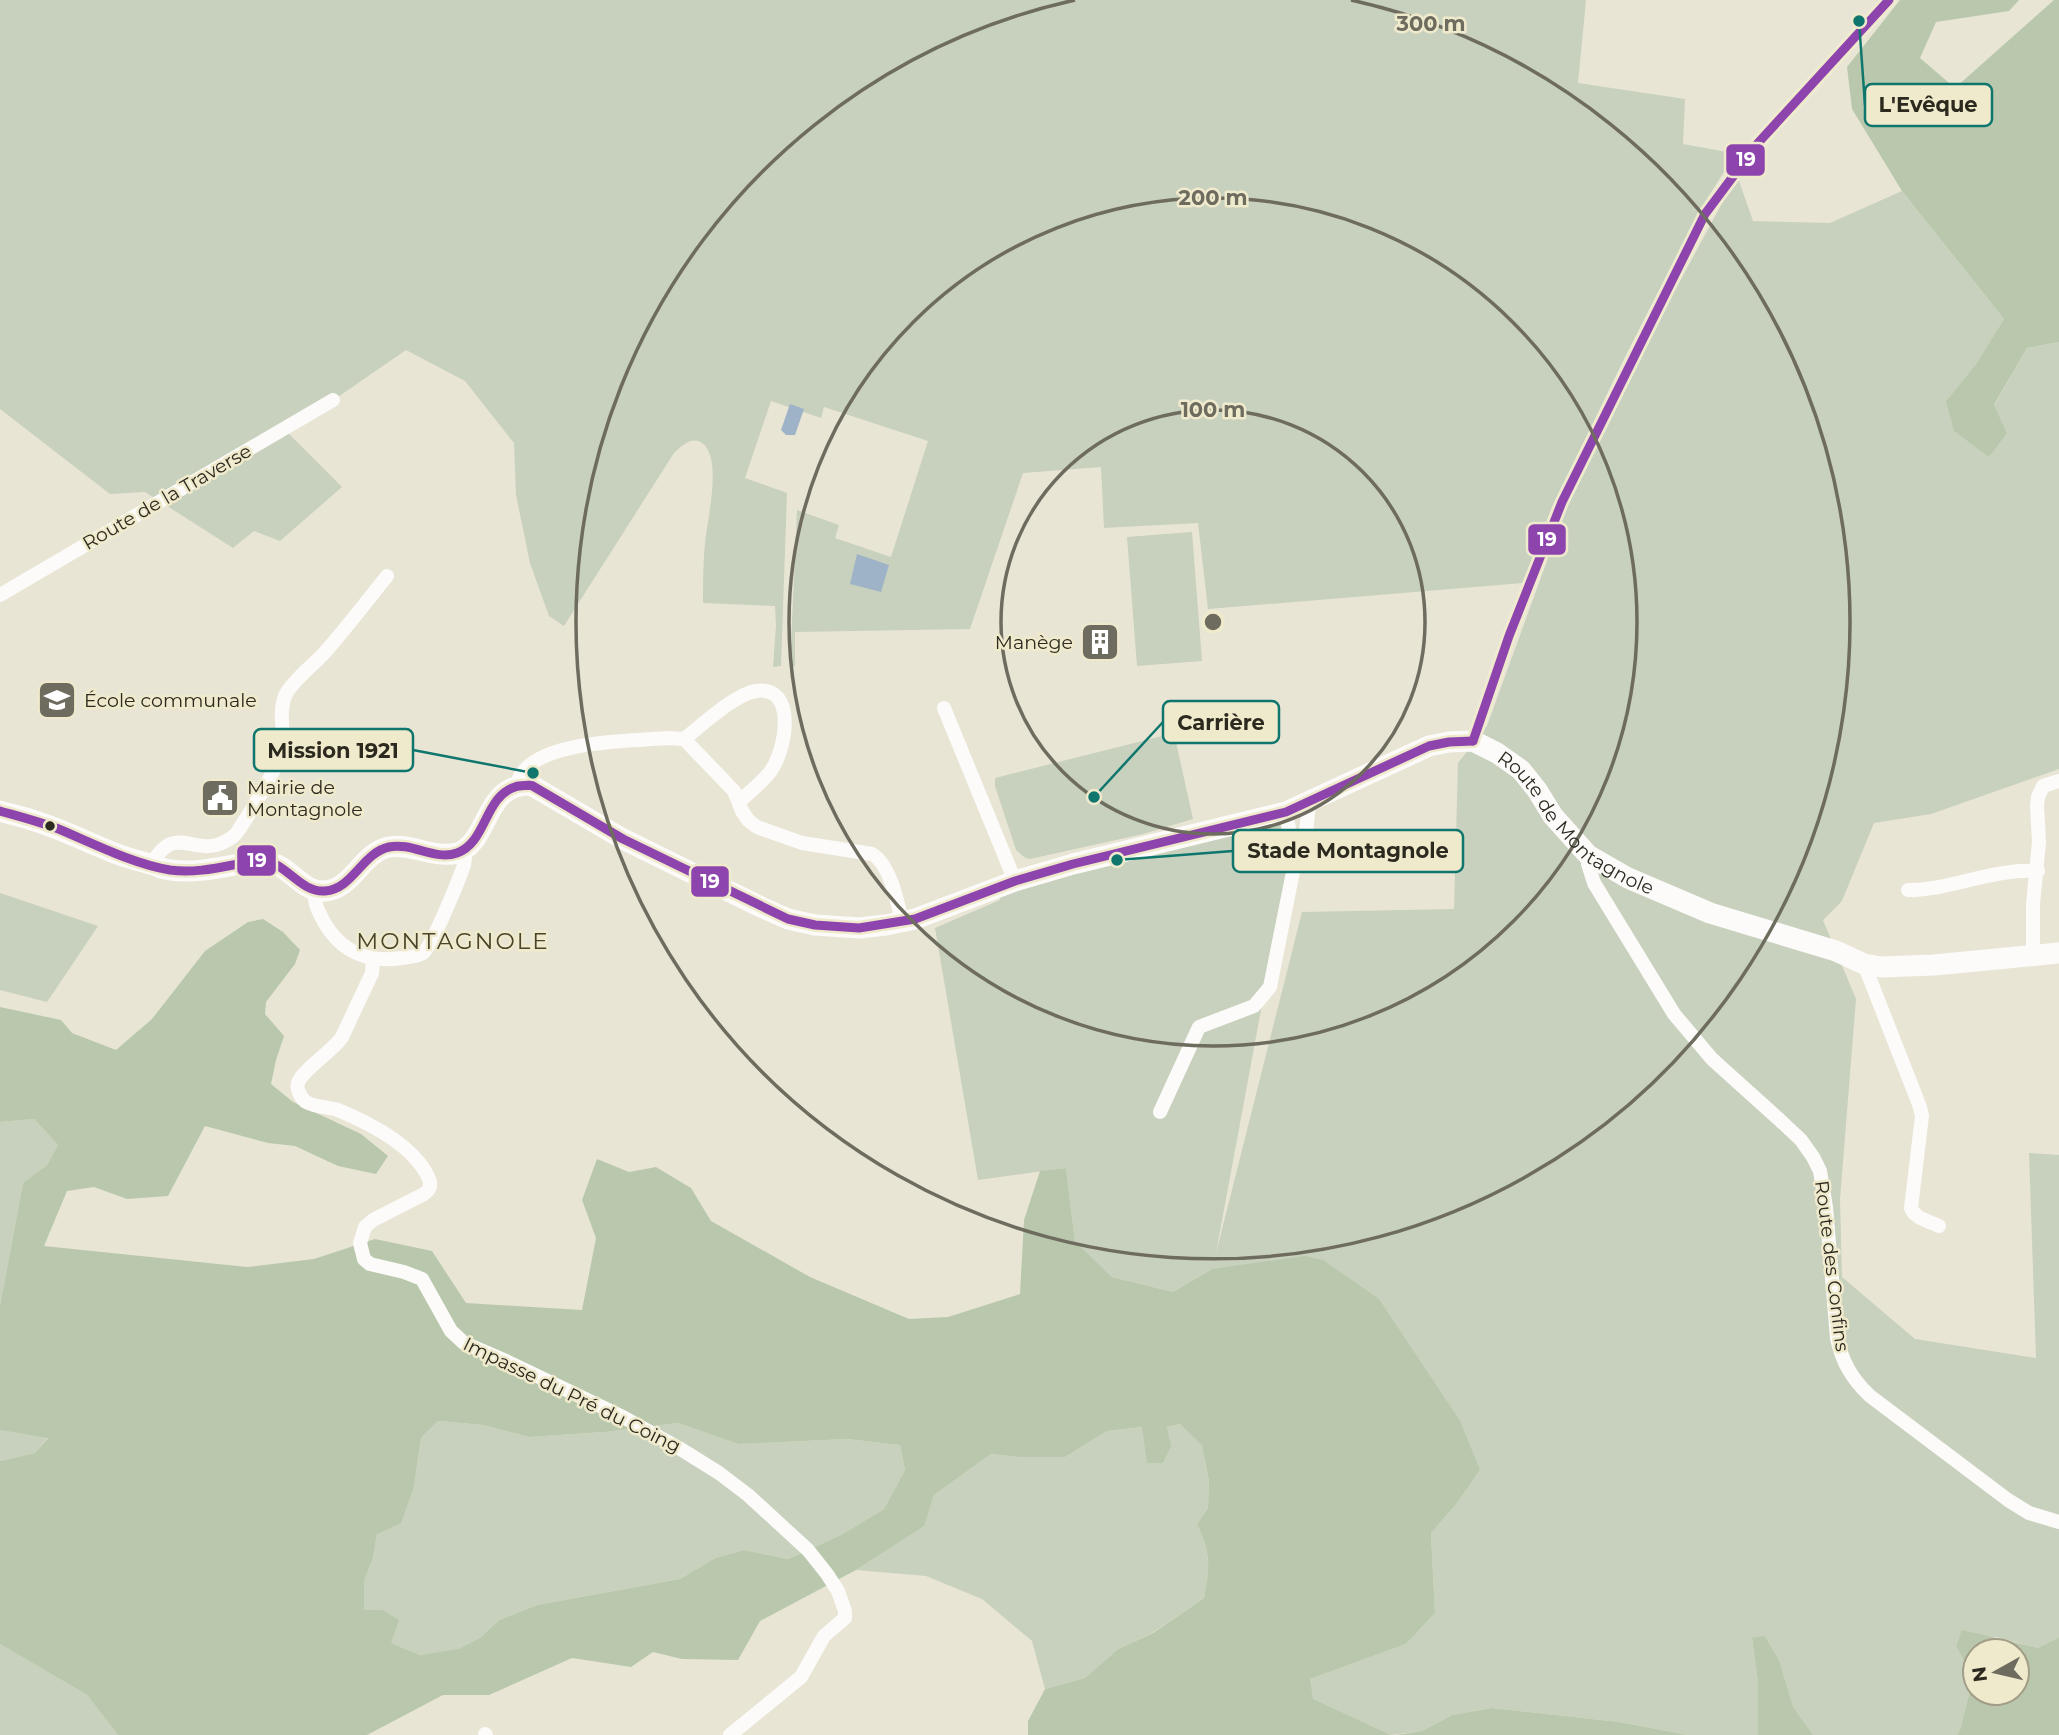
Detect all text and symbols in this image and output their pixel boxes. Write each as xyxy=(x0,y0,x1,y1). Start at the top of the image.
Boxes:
text: 300 m xyxy=(1396,11,1465,36)
callout: L'Evêque xyxy=(1865,84,1992,126)
text: L'Evêque xyxy=(1878,92,1978,117)
line badge: 19 xyxy=(1725,143,1766,177)
text: 19 xyxy=(1736,148,1756,171)
text: 200 m xyxy=(1179,185,1247,210)
text: 100 m xyxy=(1181,397,1245,422)
street label: Route de la Traverse xyxy=(78,439,256,555)
line badge: 19 xyxy=(1527,523,1567,556)
text: 19 xyxy=(1537,528,1557,551)
centre of rings xyxy=(1201,610,1225,634)
building icon: Manège xyxy=(1079,621,1121,663)
place label: Manège xyxy=(995,631,1073,654)
school or university icon: École communale xyxy=(36,679,78,721)
place label: École communale xyxy=(84,689,257,712)
callout: Carrière xyxy=(1163,701,1279,743)
text: Carrière xyxy=(1177,710,1265,735)
callout: Mission 1921 xyxy=(254,729,413,771)
text: Mission 1921 xyxy=(267,738,399,763)
street label: Route de Montagnole xyxy=(1493,746,1658,899)
place label: Mairie de Montagnole xyxy=(247,776,363,821)
public building icon: Mairie de Montagnole xyxy=(199,777,241,819)
unlabelled marker xyxy=(43,819,57,833)
callout: Stade Montagnole xyxy=(1233,830,1463,872)
text: Stade Montagnole xyxy=(1247,838,1449,863)
line badge: 19 xyxy=(236,844,277,877)
text: 19 xyxy=(247,849,267,872)
line badge: 19 xyxy=(690,865,730,898)
text: 19 xyxy=(700,870,720,893)
district label: MONTAGNOLE xyxy=(356,927,550,955)
street label: Route des Confins xyxy=(1810,1179,1854,1353)
street label: Impasse du Pré du Coing xyxy=(459,1332,685,1458)
north arrow xyxy=(1961,1637,2031,1707)
text: N xyxy=(1967,1665,1992,1684)

